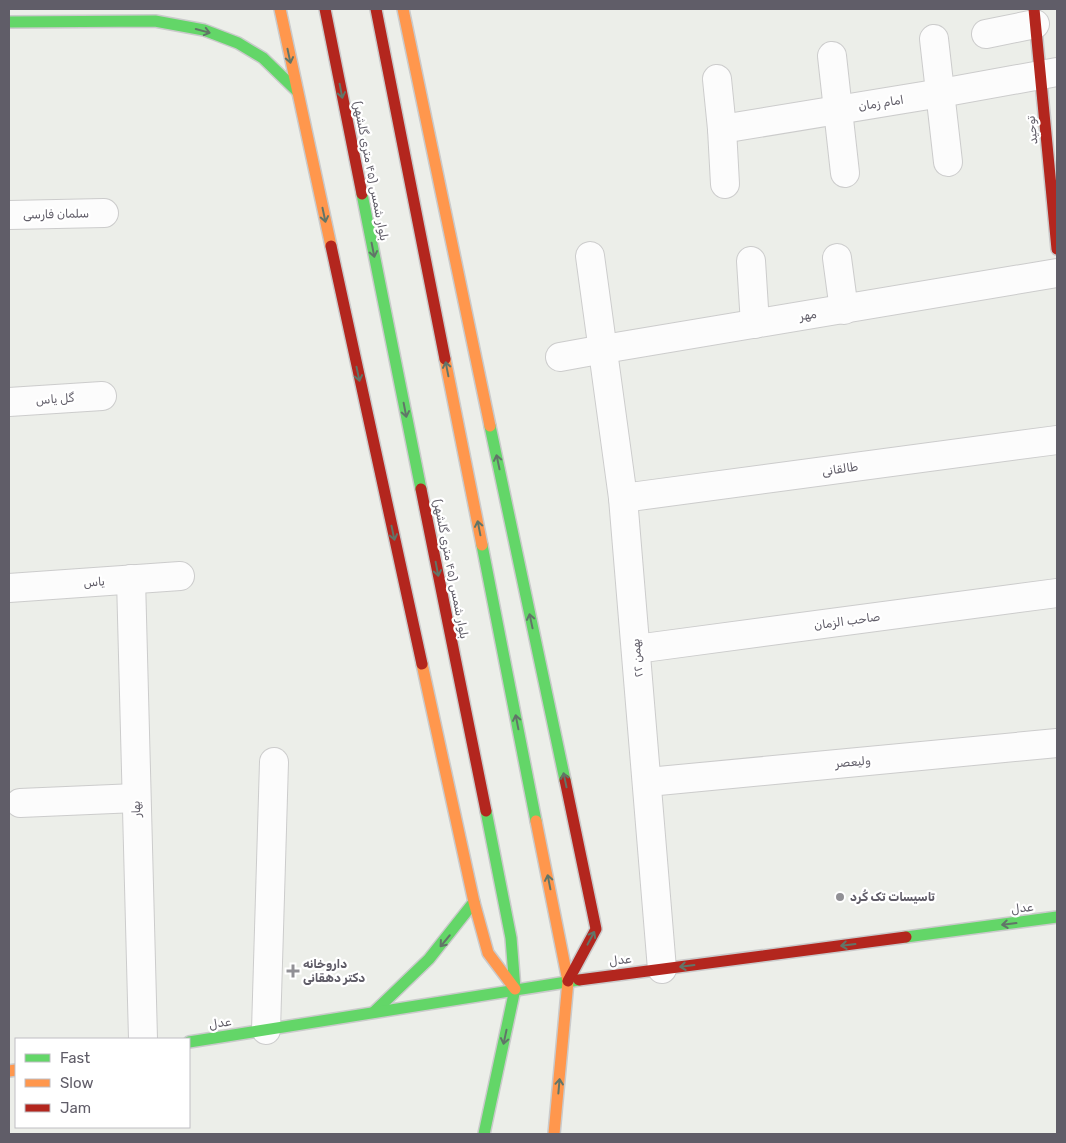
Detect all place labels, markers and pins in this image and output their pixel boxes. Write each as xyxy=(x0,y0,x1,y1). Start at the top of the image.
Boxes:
place label: تاسیسات تک کُرد xyxy=(850,889,935,904)
marker: تاسیسات تک کُرد xyxy=(834,891,846,903)
place label: داروخانه دکتر دهقانی xyxy=(303,957,365,985)
marker: داروخانه دکتر دهقانی xyxy=(287,965,299,977)

